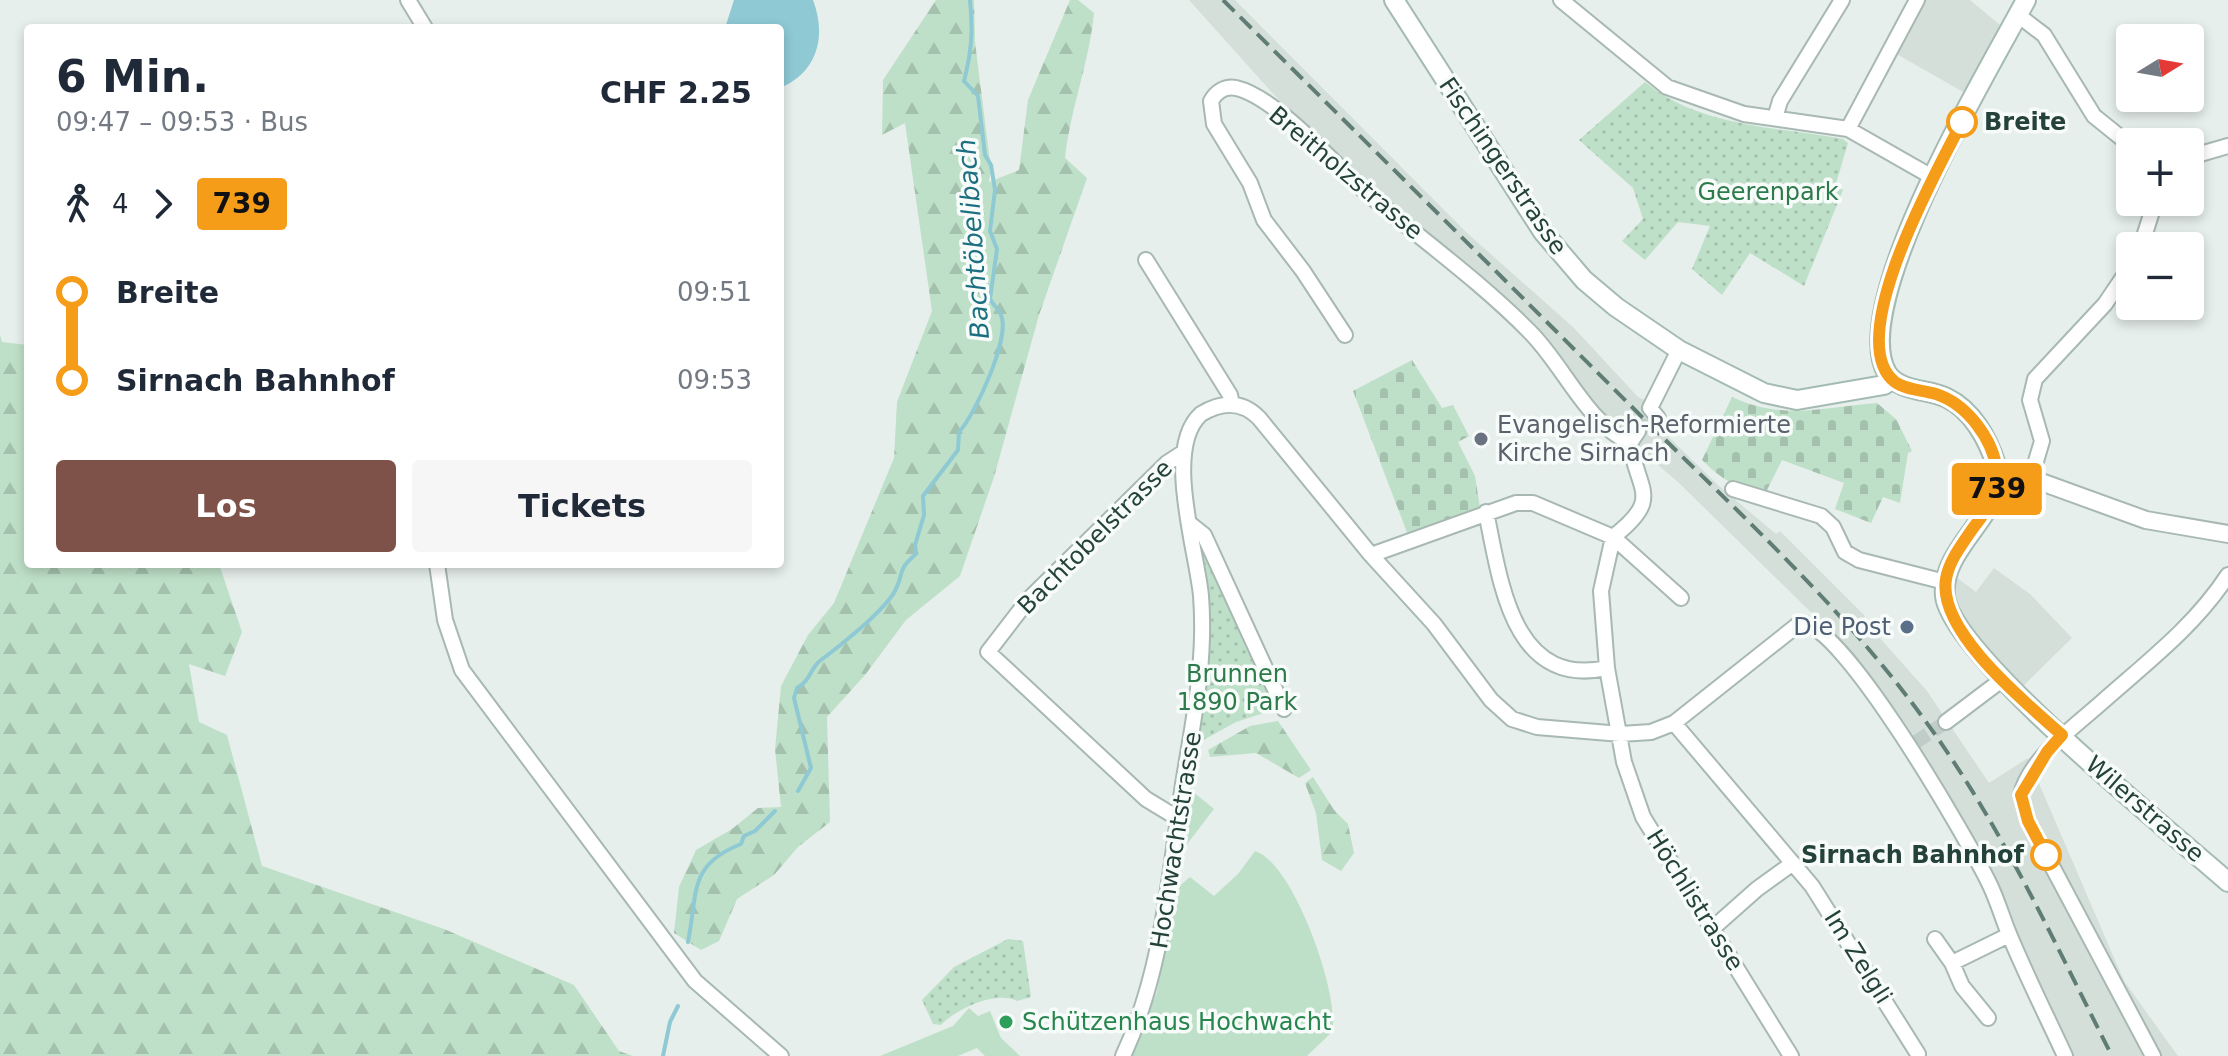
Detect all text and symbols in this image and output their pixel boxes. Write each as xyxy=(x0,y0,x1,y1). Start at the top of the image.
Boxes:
north arrow xyxy=(2116,24,2204,112)
map controls xyxy=(2116,24,2204,320)
text: 6 Min. xyxy=(56,51,209,102)
street label: Fischingerstrasse xyxy=(1433,72,1573,260)
text: CHF 2.25 xyxy=(600,75,752,110)
street label: Breitholzstrasse xyxy=(1263,101,1429,245)
text: 09:47 – 09:53 · Bus xyxy=(56,107,308,137)
marker: Breite xyxy=(1947,107,1977,137)
place label: Breite xyxy=(1984,108,2066,136)
button: + xyxy=(2116,128,2204,216)
water label: Bachtöbelibach xyxy=(951,138,995,340)
park label: Geerenpark xyxy=(1697,178,1839,206)
icon: walk xyxy=(56,182,100,226)
icon: forward xyxy=(141,182,185,226)
text: 739 xyxy=(213,187,271,220)
text: 4 xyxy=(112,189,129,219)
button: − xyxy=(2116,232,2204,320)
text: Breite xyxy=(116,275,219,310)
text: 09:51 xyxy=(677,277,752,307)
text: Sirnach Bahnhof xyxy=(116,363,395,398)
text: 09:53 xyxy=(677,365,752,395)
place label: Evangelisch-Reformierte Kirche Sirnach xyxy=(1497,411,1791,467)
marker: Evangelisch-Reformierte Kirche Sirnach xyxy=(1472,430,1490,448)
street label: Bachtobelstrasse xyxy=(1012,454,1178,620)
button: Los xyxy=(56,460,396,552)
button: Tickets xyxy=(412,460,752,552)
line badge: 739 xyxy=(1951,463,2043,515)
text: 739 xyxy=(1968,472,2026,505)
place label: Die Post xyxy=(1793,613,1891,641)
marker: Die Post xyxy=(1898,618,1916,636)
park label: Brunnen 1890 Park xyxy=(1177,660,1297,716)
street label: Hochwachtstrasse xyxy=(1145,729,1207,951)
street label: Wilerstrasse xyxy=(2080,750,2210,868)
street label: Höchlistrasse xyxy=(1641,824,1749,976)
marker: Sirnach Bahnhof xyxy=(2031,840,2061,870)
place label: Sirnach Bahnhof xyxy=(1801,841,2025,869)
street label: Im Zelgli xyxy=(1818,905,1898,1009)
place label: Schützenhaus Hochwacht xyxy=(1022,1008,1331,1036)
marker: Schützenhaus Hochwacht xyxy=(997,1013,1015,1031)

